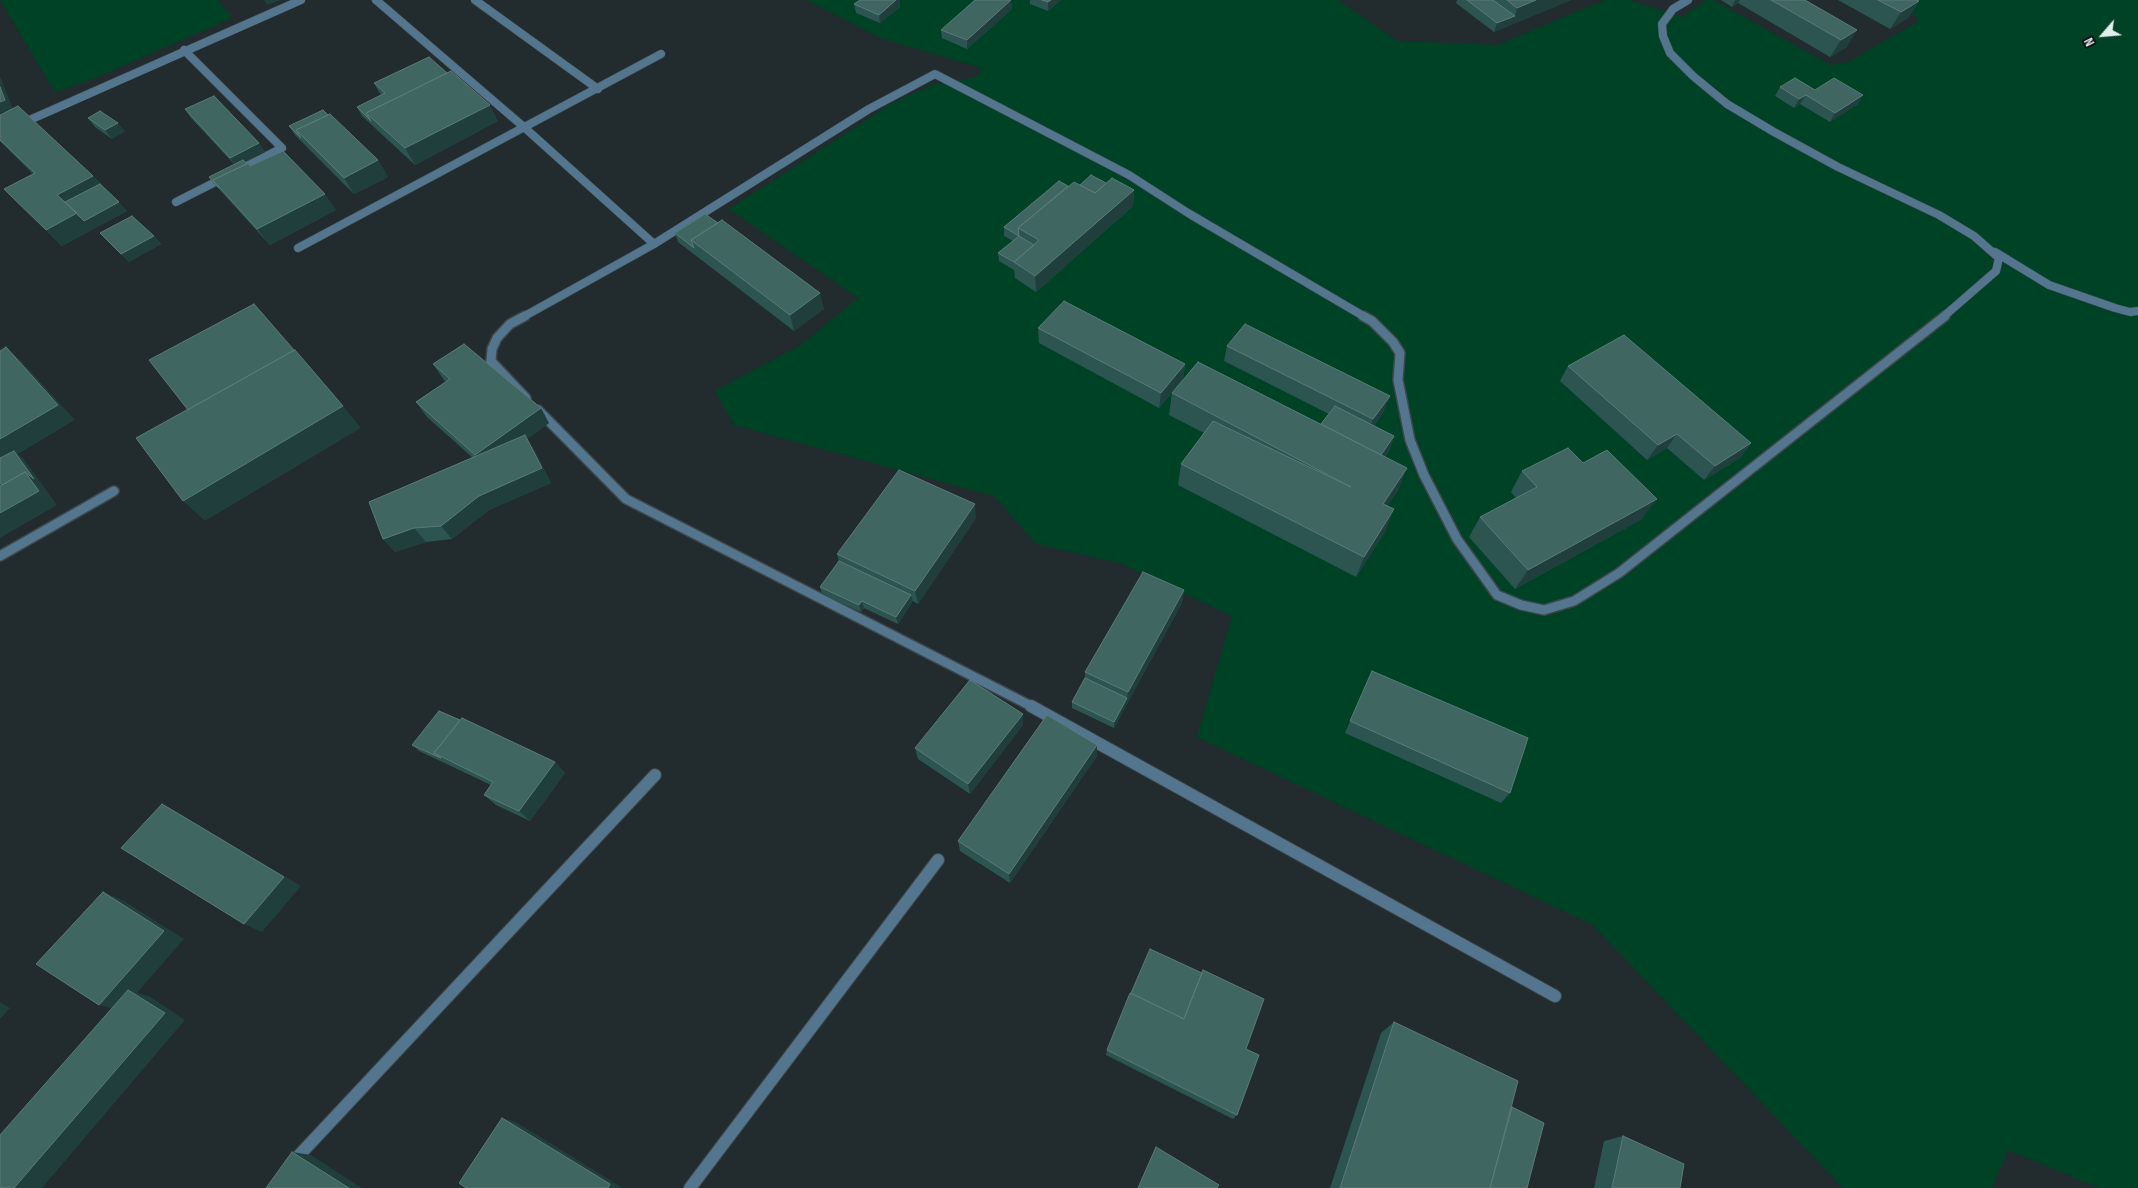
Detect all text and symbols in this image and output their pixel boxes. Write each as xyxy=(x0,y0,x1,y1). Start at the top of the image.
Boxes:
north arrow xyxy=(2078,10,2128,60)
text: N xyxy=(2080,35,2098,49)

